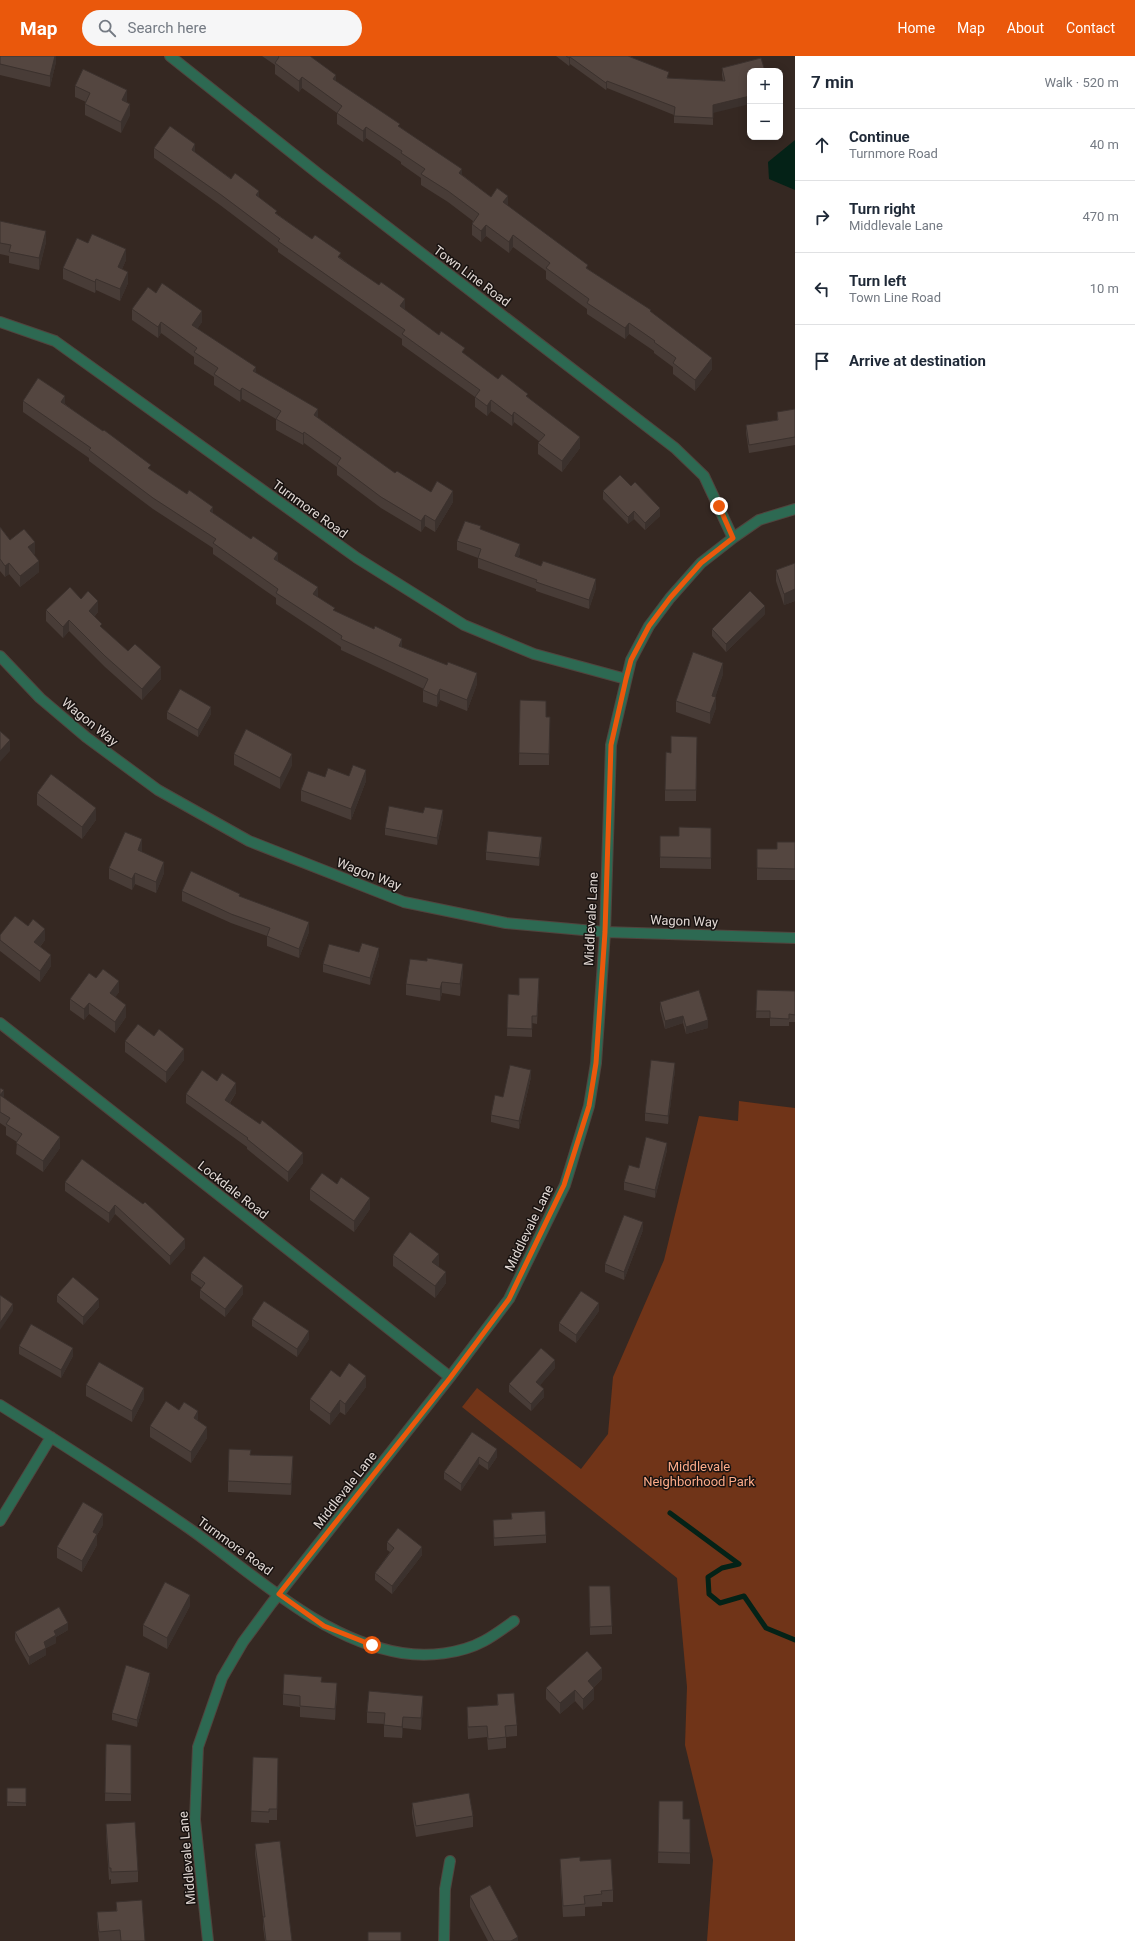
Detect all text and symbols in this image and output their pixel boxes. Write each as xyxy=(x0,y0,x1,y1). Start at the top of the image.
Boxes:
search box xyxy=(82,10,362,46)
text: Map xyxy=(20,17,58,40)
icon: search xyxy=(96,17,118,39)
text: Search here xyxy=(128,19,206,37)
text: Home xyxy=(897,20,935,36)
text: Map xyxy=(957,20,985,36)
text: About xyxy=(1007,20,1044,36)
text: Contact xyxy=(1066,20,1115,36)
map controls xyxy=(747,68,783,140)
button: + xyxy=(747,68,783,104)
text: 7 min xyxy=(811,72,854,92)
text: Walk · 520 m xyxy=(1044,75,1119,90)
button: − xyxy=(747,104,783,140)
text: Continue xyxy=(849,128,910,146)
icon: ahead xyxy=(811,134,833,156)
text: 40 m xyxy=(1090,137,1119,152)
text: Turnmore Road xyxy=(849,146,938,161)
text: Turn right xyxy=(849,200,915,218)
icon: right xyxy=(811,206,833,228)
text: 470 m xyxy=(1082,209,1119,224)
text: Middlevale Lane xyxy=(849,218,943,233)
street label: Town Line Road xyxy=(431,242,513,310)
text: Turn left xyxy=(849,272,906,290)
icon: left xyxy=(811,278,833,300)
text: 10 m xyxy=(1090,281,1119,296)
text: Town Line Road xyxy=(849,290,941,305)
icon: arrive xyxy=(811,350,833,372)
text: Arrive at destination xyxy=(849,352,986,370)
street label: Turnmore Road xyxy=(270,477,350,541)
route end xyxy=(710,497,728,515)
street label: Wagon Way xyxy=(59,695,121,749)
street label: Wagon Way xyxy=(335,855,403,893)
street label: Middlevale Lane xyxy=(581,872,601,966)
street label: Wagon Way xyxy=(650,912,718,930)
street label: Lockdale Road xyxy=(195,1158,271,1222)
street label: Middlevale Lane xyxy=(502,1182,556,1273)
street label: Middlevale Lane xyxy=(310,1448,380,1532)
park label: Middlevale Neighborhood Park xyxy=(643,1459,755,1489)
street label: Turnmore Road xyxy=(195,1514,275,1578)
route start xyxy=(363,1636,381,1654)
street label: Middlevale Lane xyxy=(175,1810,199,1905)

